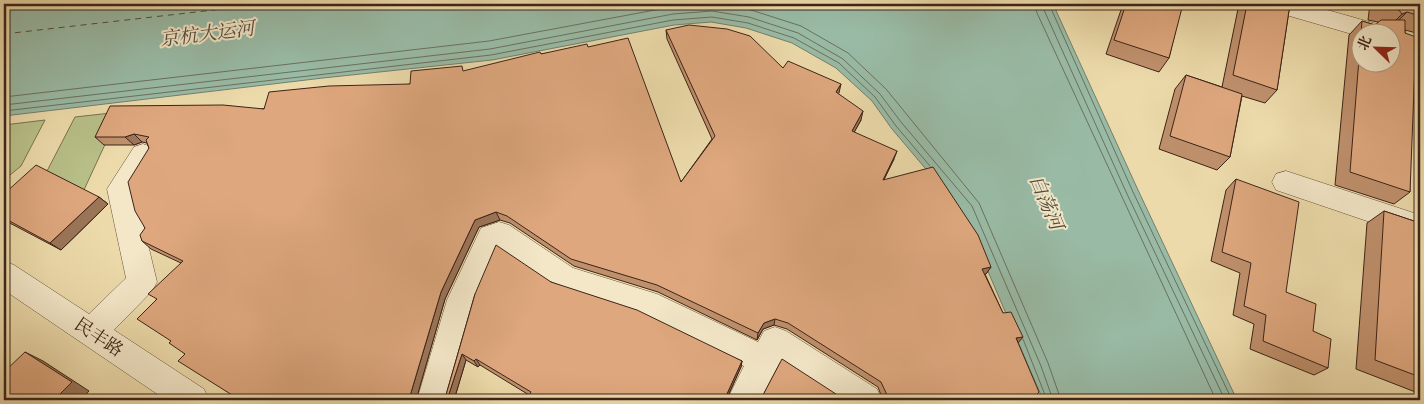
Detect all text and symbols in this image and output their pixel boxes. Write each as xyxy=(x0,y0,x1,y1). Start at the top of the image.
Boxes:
water label: 京杭大运河 xyxy=(159,17,259,53)
north arrow xyxy=(1352,22,1402,72)
text: 北 xyxy=(1354,33,1376,53)
water label: 白荡河 xyxy=(1023,172,1069,236)
street label: 民丰路 xyxy=(69,314,127,363)

